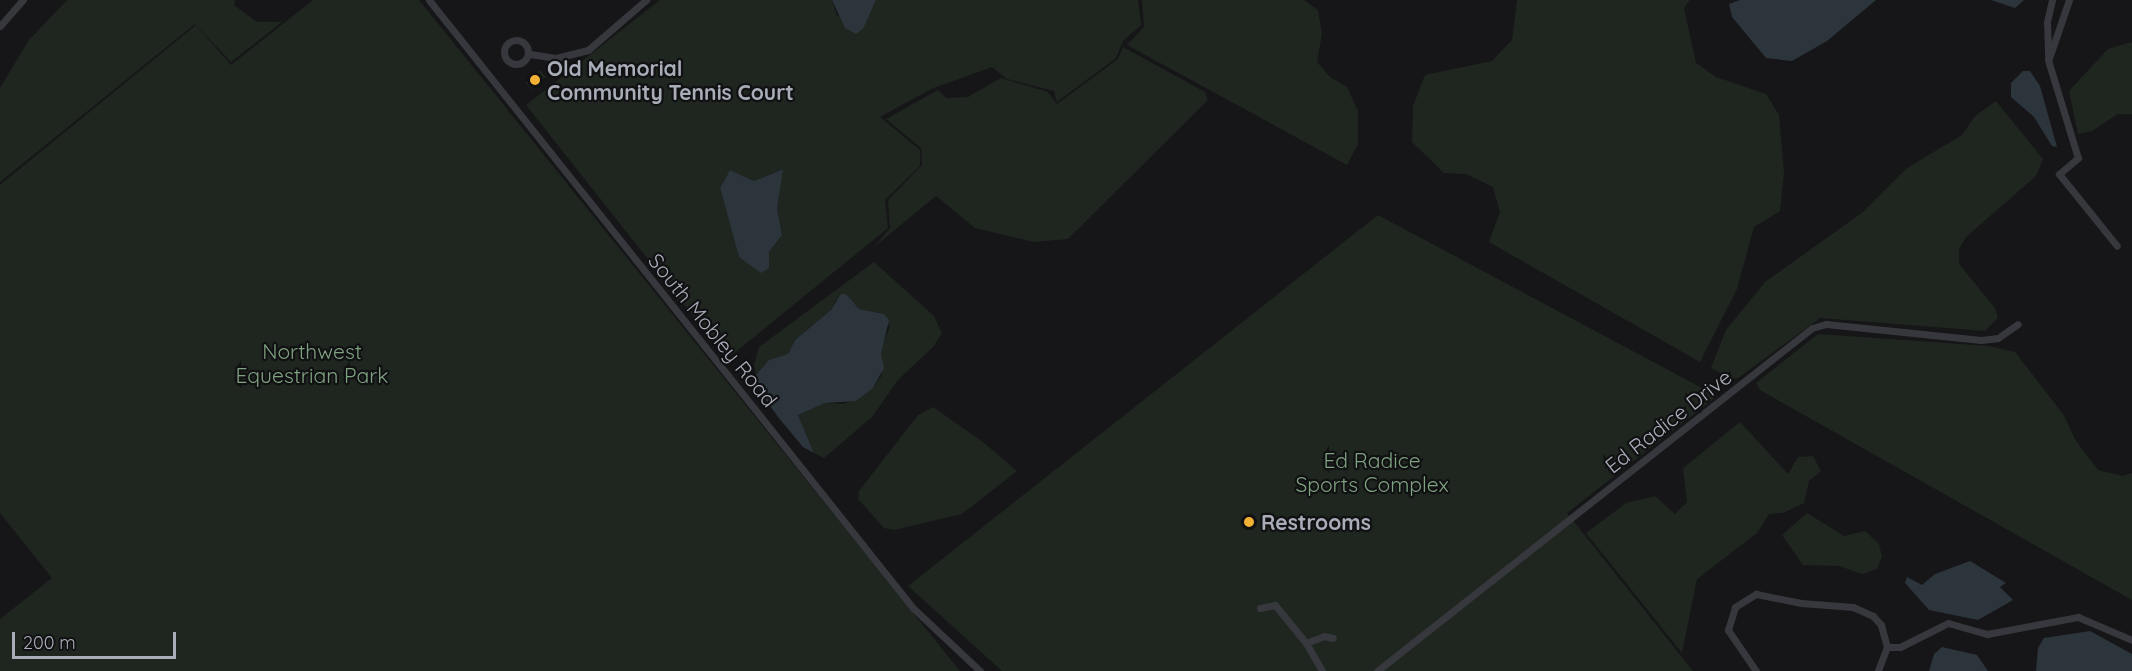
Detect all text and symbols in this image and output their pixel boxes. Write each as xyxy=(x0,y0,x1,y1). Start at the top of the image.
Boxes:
place label: Old Memorial Community Tennis Court xyxy=(547,55,794,105)
marker: Old Memorial Community Tennis Court xyxy=(528,73,542,87)
street label: South Mobley Road xyxy=(643,248,783,412)
park label: Northwest Equestrian Park xyxy=(236,338,388,388)
street label: Ed Radice Drive xyxy=(1600,364,1736,478)
park label: Ed Radice Sports Complex xyxy=(1295,447,1449,497)
place label: Restrooms xyxy=(1261,509,1371,535)
marker: Restrooms xyxy=(1242,515,1256,529)
scale bar xyxy=(15,620,178,658)
text: 200 m xyxy=(23,631,76,654)

